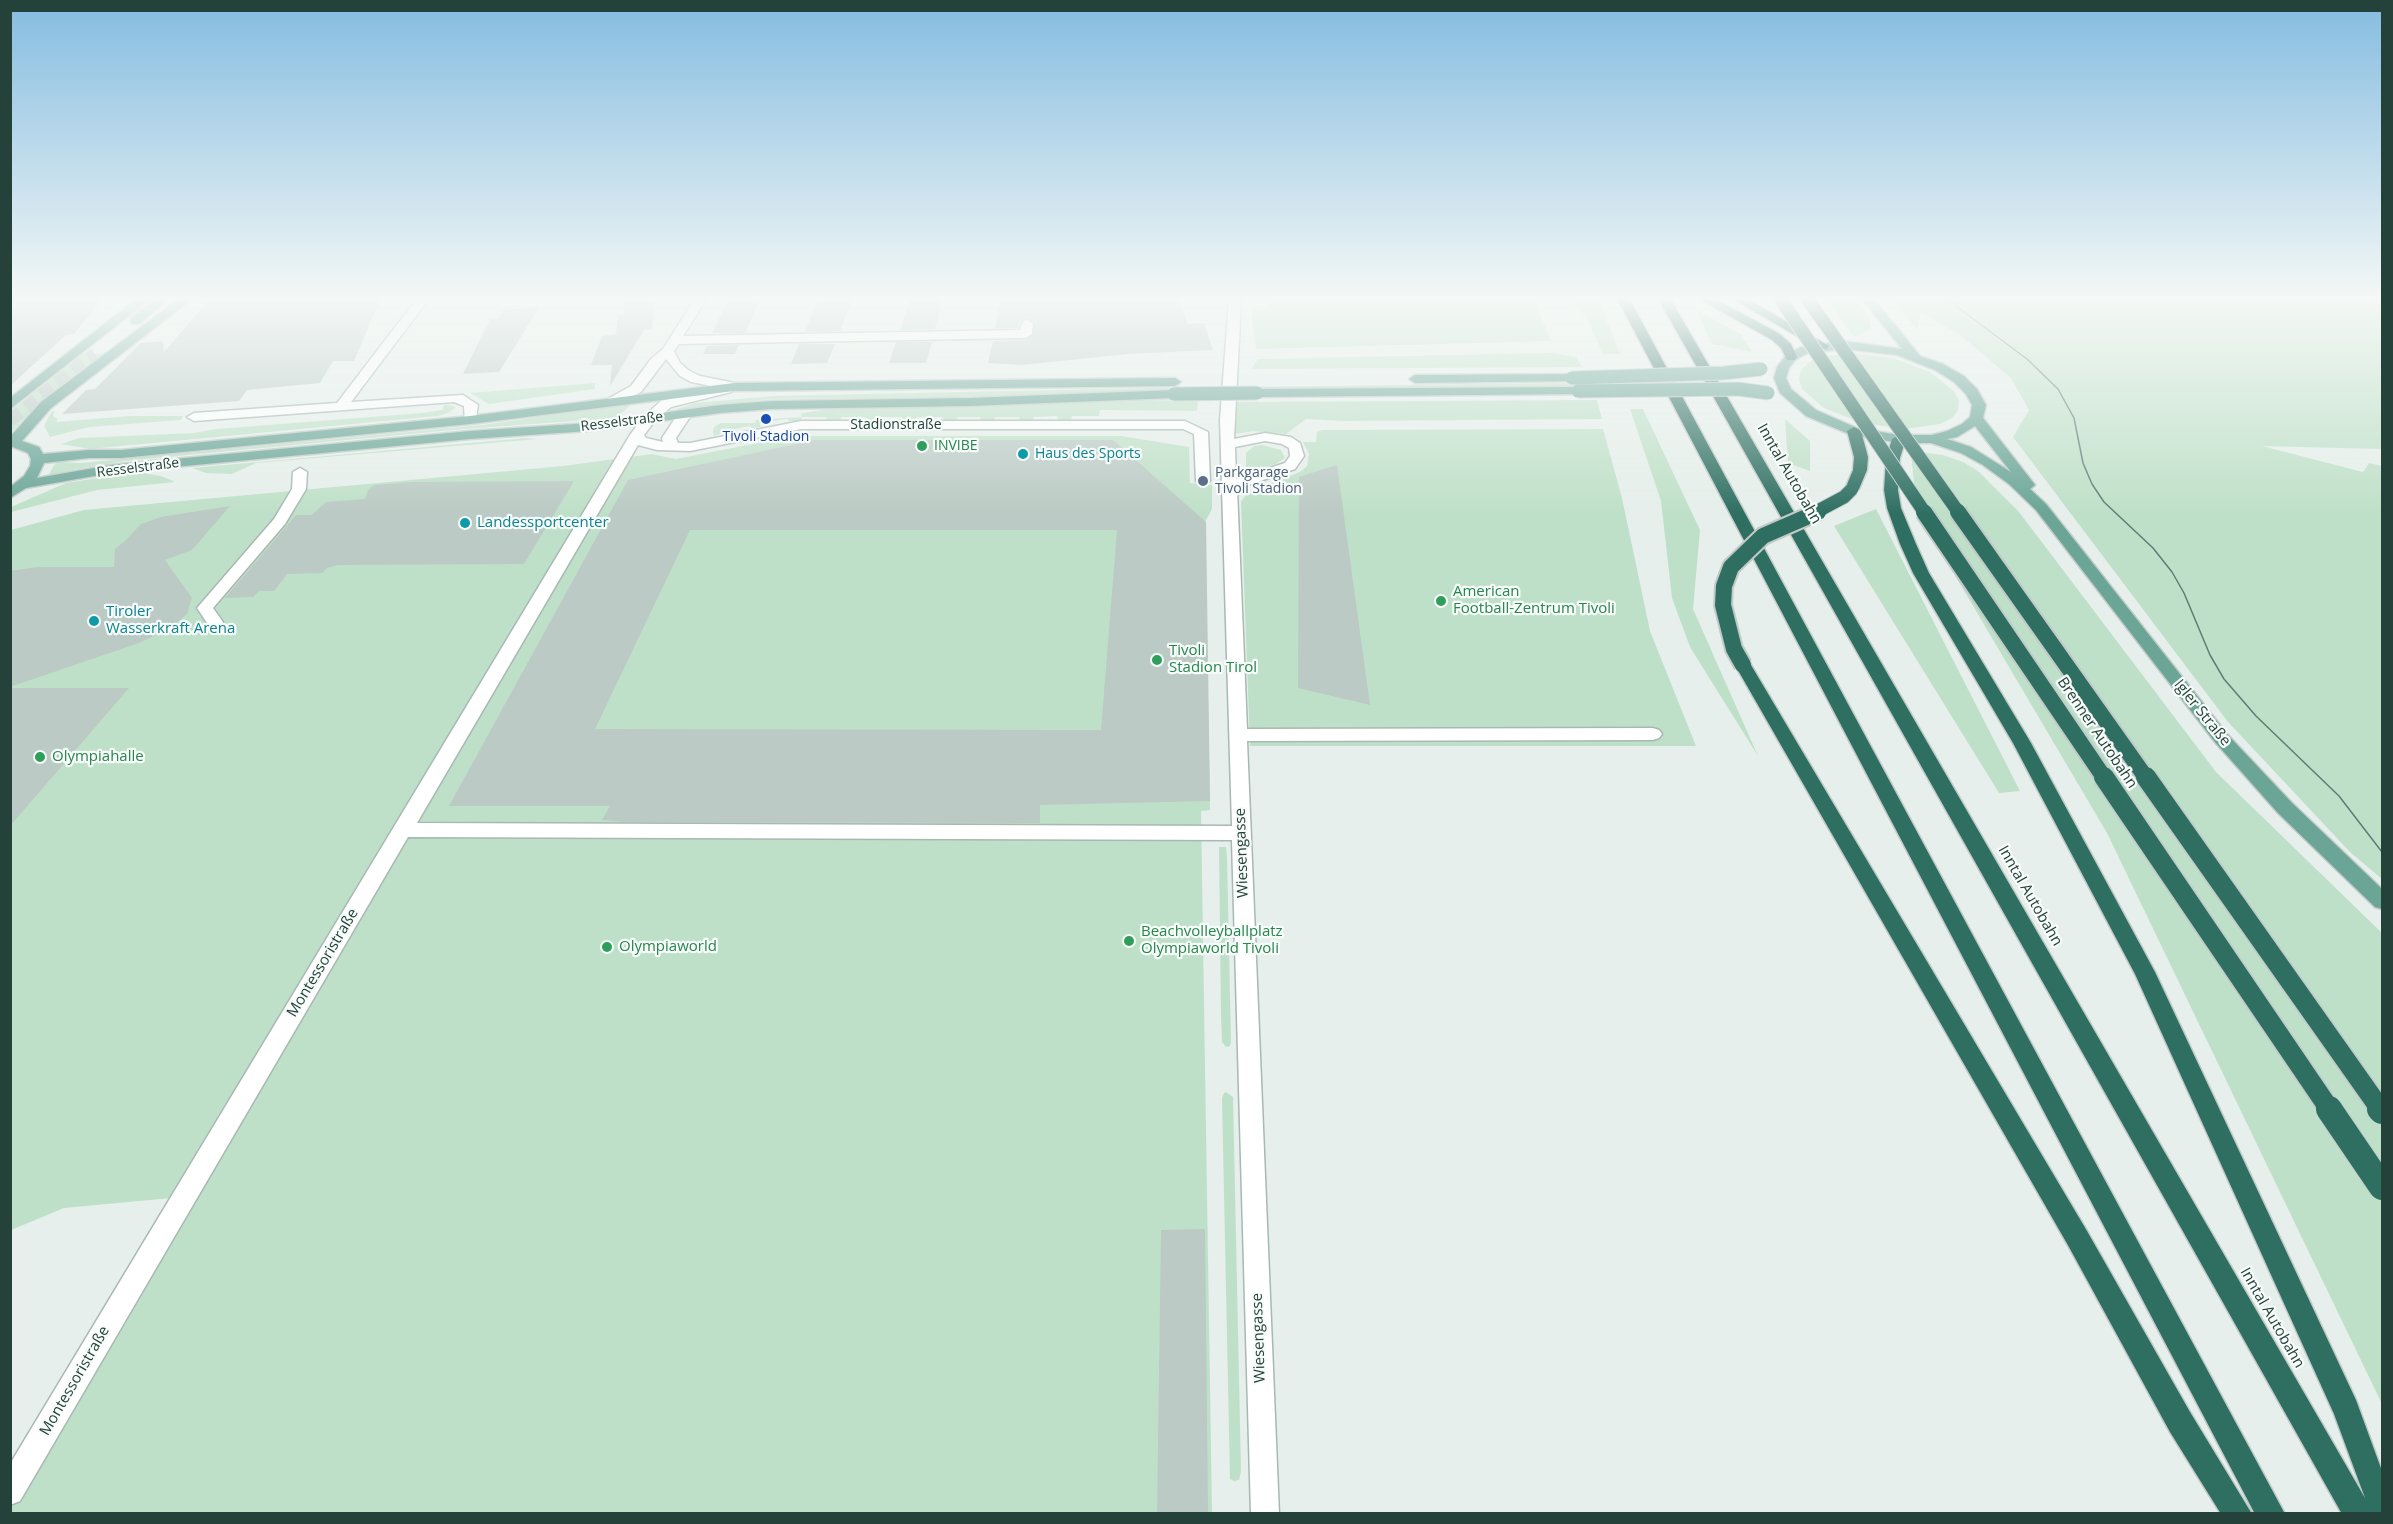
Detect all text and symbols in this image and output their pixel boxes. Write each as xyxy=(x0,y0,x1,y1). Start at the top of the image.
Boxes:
street label: Resselstraße xyxy=(580,409,664,435)
marker: Tivoli Stadion xyxy=(759,412,773,426)
street label: Stadionstraße xyxy=(850,417,942,433)
street label: Inntal Autobahn xyxy=(1753,421,1825,527)
place label: Tivoli Stadion xyxy=(723,429,809,445)
place label: INVIBE xyxy=(934,438,978,454)
marker: INVIBE xyxy=(915,439,929,453)
place label: Haus des Sports xyxy=(1035,446,1141,462)
marker: Haus des Sports xyxy=(1016,447,1030,461)
street label: Resselstraße xyxy=(96,455,180,481)
place label: Parkgarage Tivoli Stadion xyxy=(1215,465,1302,497)
marker: Parkgarage Tivoli Stadion xyxy=(1196,474,1210,488)
place label: Landessportcenter xyxy=(477,514,609,532)
marker: Landessportcenter xyxy=(458,516,472,530)
place label: American Football-Zentrum Tivoli xyxy=(1453,583,1615,618)
marker: American Football-Zentrum Tivoli xyxy=(1434,594,1448,608)
place label: Tiroler Wasserkraft Arena xyxy=(106,603,235,638)
marker: Tiroler Wasserkraft Arena xyxy=(87,614,101,628)
place label: Tivoli Stadion Tirol xyxy=(1169,642,1257,677)
marker: Tivoli Stadion Tirol xyxy=(1150,653,1164,667)
street label: Brenner Autobahn xyxy=(2053,674,2141,792)
street label: Igler Straße xyxy=(2170,676,2234,750)
place label: Olympiahalle xyxy=(52,748,144,766)
marker: Olympiahalle xyxy=(33,750,47,764)
street label: Wiesengasse xyxy=(1231,808,1253,898)
street label: Inntal Autobahn xyxy=(1994,843,2066,949)
street label: Montessoristraße xyxy=(283,905,363,1021)
place label: Beachvolleyballplatz Olympiaworld Tivoli xyxy=(1141,923,1283,958)
marker: Beachvolleyballplatz Olympiaworld Tivoli xyxy=(1122,934,1136,948)
place label: Olympiaworld xyxy=(619,938,717,956)
marker: Olympiaworld xyxy=(600,940,614,954)
street label: Inntal Autobahn xyxy=(2236,1265,2308,1371)
street label: Wiesengasse xyxy=(1248,1293,1270,1383)
street label: Montessoristraße xyxy=(36,1323,114,1439)

